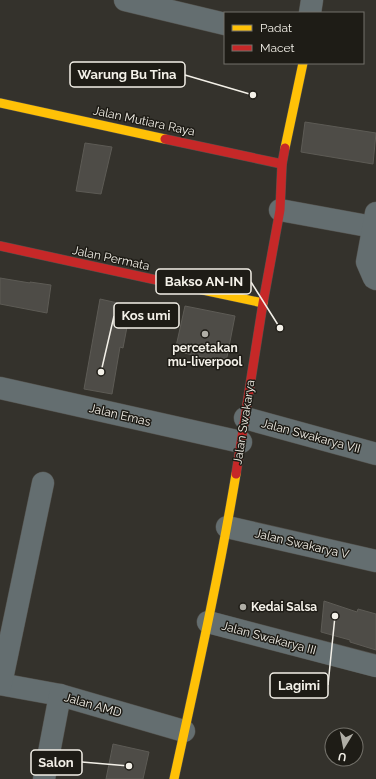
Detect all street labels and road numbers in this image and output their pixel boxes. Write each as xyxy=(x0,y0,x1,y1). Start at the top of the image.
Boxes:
street label: Jalan Mutiara Raya xyxy=(92,103,196,139)
street label: Jalan Permata xyxy=(71,243,151,273)
street label: Jalan Swakarya xyxy=(230,379,258,465)
street label: Jalan Emas xyxy=(88,401,152,429)
street label: Jalan Swakarya VII xyxy=(260,416,362,456)
street label: Jalan Swakarya V xyxy=(254,526,350,562)
street label: Jalan Swakarya III xyxy=(220,619,318,657)
street label: Jalan AMD xyxy=(63,690,124,720)

